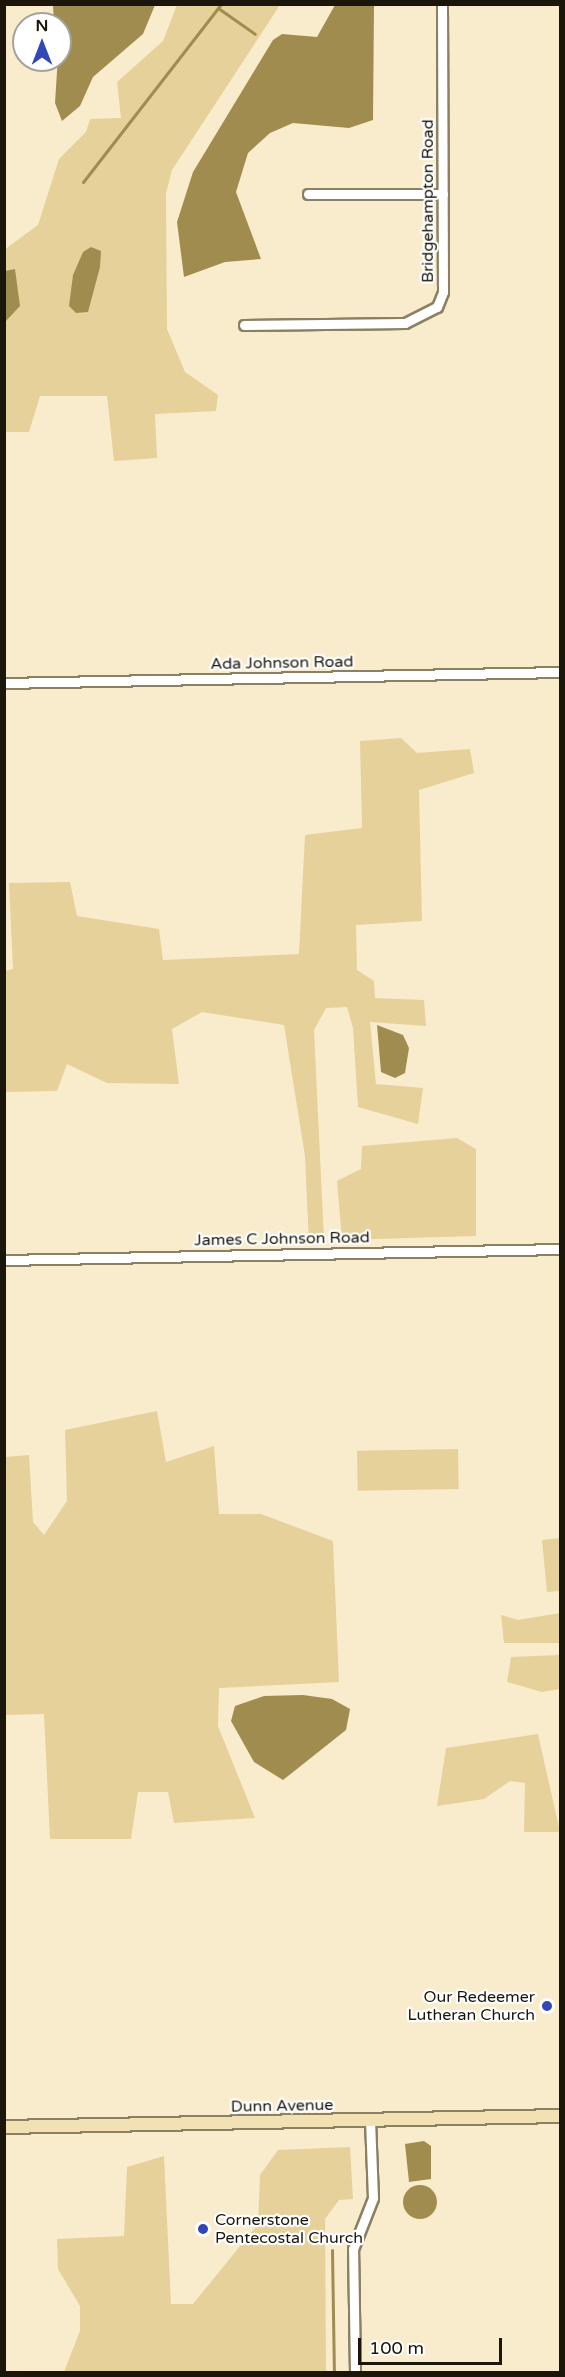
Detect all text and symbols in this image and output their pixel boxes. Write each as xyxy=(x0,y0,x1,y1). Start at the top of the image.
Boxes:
north arrow xyxy=(12,12,72,72)
text: N xyxy=(36,16,48,36)
street label: Bridgehampton Road xyxy=(418,119,438,283)
street label: Ada Johnson Road xyxy=(210,652,354,674)
street label: James C Johnson Road xyxy=(194,1228,370,1250)
place label: Our Redeemer Lutheran Church xyxy=(407,1987,535,2025)
marker: Our Redeemer Lutheran Church xyxy=(540,1999,554,2013)
street label: Dunn Avenue xyxy=(231,2096,333,2116)
place label: Cornerstone Pentecostal Church xyxy=(215,2210,363,2248)
marker: Cornerstone Pentecostal Church xyxy=(196,2222,210,2236)
scale bar xyxy=(361,2326,505,2364)
text: 100 m xyxy=(369,2337,424,2359)

